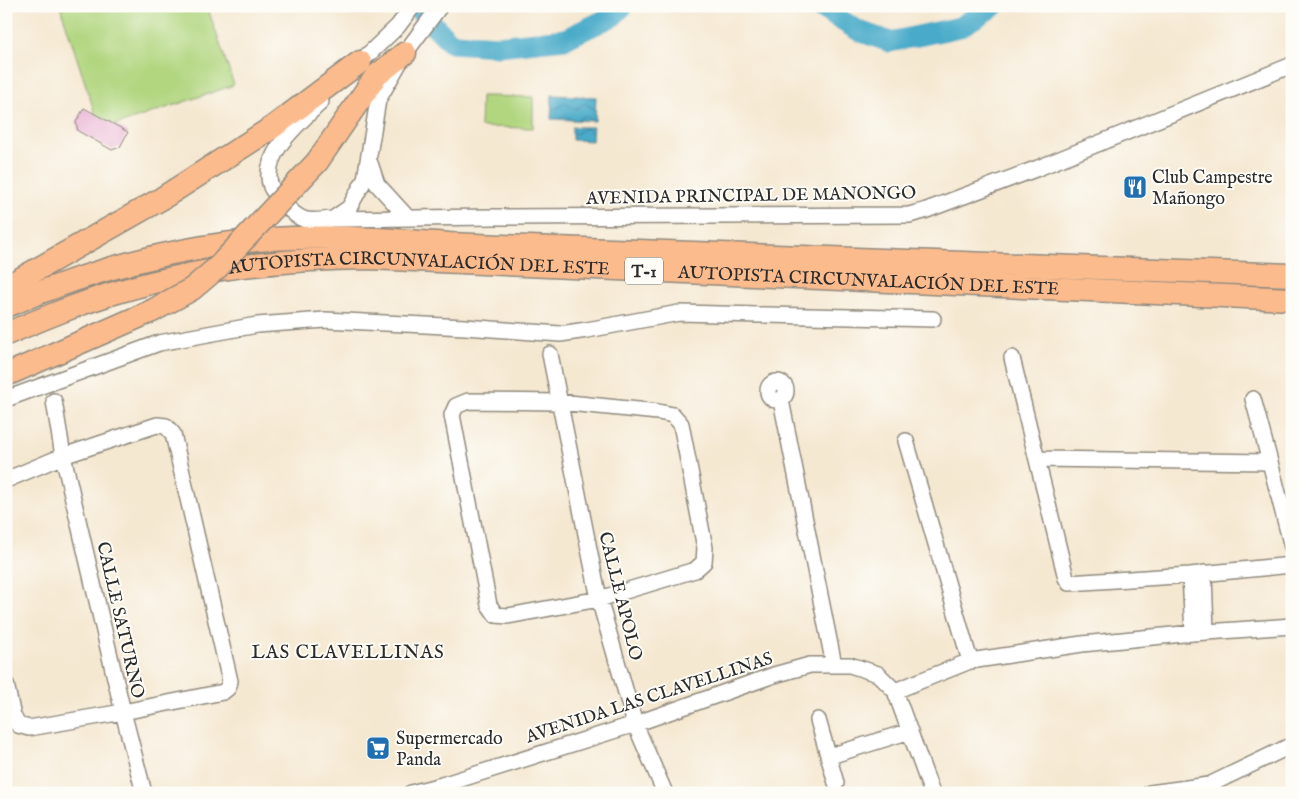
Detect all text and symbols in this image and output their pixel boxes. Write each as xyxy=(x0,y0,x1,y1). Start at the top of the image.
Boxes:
place label: Club Campestre Mañongo xyxy=(1152,167,1273,211)
restaurant icon: Club Campestre Mañongo xyxy=(1122,174,1148,200)
street label: AVENIDA PRINCIPAL DE MANONGO xyxy=(585,182,916,211)
street label: AUTOPISTA CIRCUNVALACIÓN DEL ESTE xyxy=(226,248,610,282)
road number: T-1 xyxy=(625,258,663,284)
street label: AUTOPISTA CIRCUNVALACIÓN DEL ESTE xyxy=(676,262,1060,302)
street label: CALLE APOLO xyxy=(592,530,647,663)
street label: CALLE SATURNO xyxy=(90,540,149,701)
district label: LAS CLAVELLINAS xyxy=(251,641,445,665)
street label: AVENIDA LAS CLAVELLINAS xyxy=(522,648,776,750)
place label: Supermercado Panda xyxy=(396,728,503,772)
supermarket icon: Supermercado Panda xyxy=(365,735,391,761)

